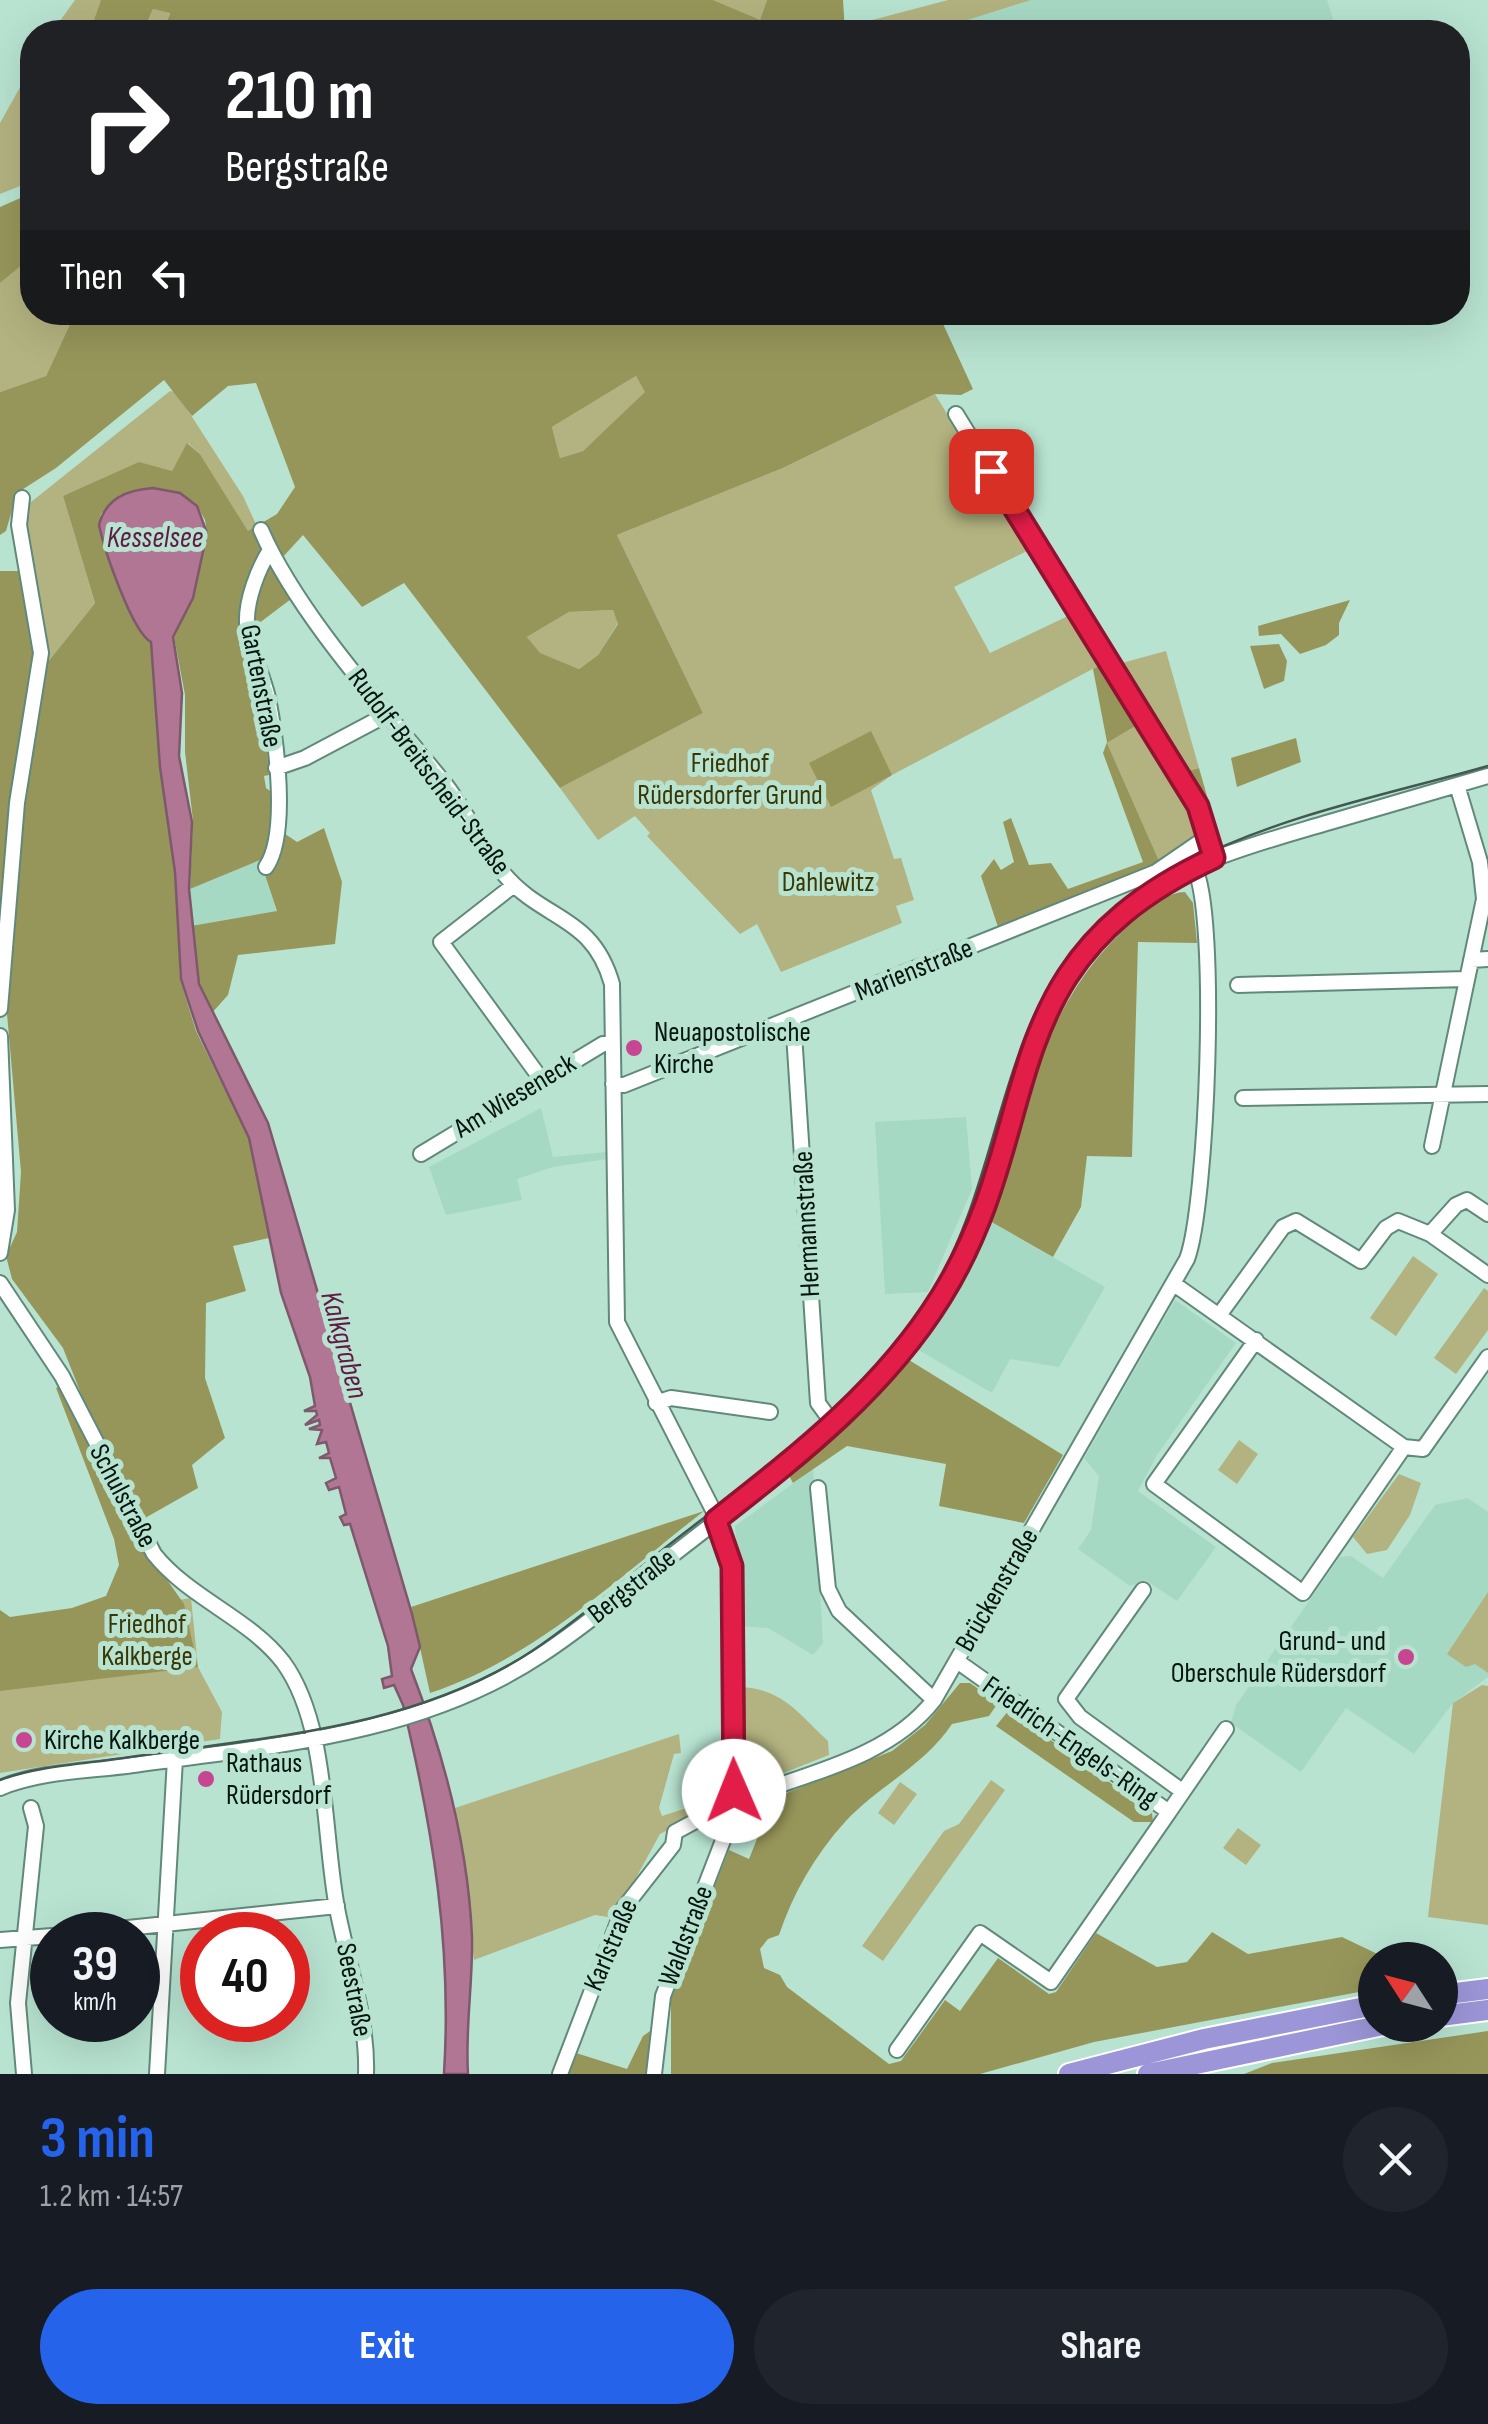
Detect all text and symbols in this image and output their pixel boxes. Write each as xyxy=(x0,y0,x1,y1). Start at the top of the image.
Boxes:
text: 210 m xyxy=(225,55,374,139)
icon: right xyxy=(60,60,190,190)
text: Bergstraße xyxy=(225,140,389,195)
icon: left xyxy=(143,250,198,305)
text: Then xyxy=(60,255,123,300)
pin xyxy=(949,429,1034,514)
icon: arrive xyxy=(964,444,1019,499)
water label: Kesselsee xyxy=(107,520,204,556)
street label: Gartenstraße xyxy=(233,622,289,750)
street label: Rudolf-Breitscheid-Straße xyxy=(341,662,517,882)
park label: Friedhof Rüdersdorfer Grund xyxy=(637,747,823,812)
park label: Dahlewitz xyxy=(782,866,874,899)
street label: Marienstraße xyxy=(850,931,978,1009)
place label: Neuapostolische Kirche xyxy=(654,1016,811,1081)
marker: Neuapostolische Kirche xyxy=(623,1037,645,1059)
street label: Am Wieseneck xyxy=(447,1047,582,1146)
street label: Hermannstraße xyxy=(787,1150,827,1298)
water label: Kalkgraben xyxy=(312,1287,376,1403)
street label: Schulstraße xyxy=(82,1439,164,1553)
street label: Brückenstraße xyxy=(948,1522,1046,1658)
street label: Bergstraße xyxy=(582,1542,682,1630)
park label: Friedhof Kalkberge xyxy=(101,1608,193,1673)
place label: Grund- und Oberschule Rüdersdorf xyxy=(1171,1625,1387,1690)
marker: Grund- und Oberschule Rüdersdorf xyxy=(1395,1646,1417,1668)
street label: Friedrich-Engels-Ring xyxy=(976,1669,1164,1815)
place label: Kirche Kalkberge xyxy=(44,1724,200,1757)
marker: Kirche Kalkberge xyxy=(13,1729,35,1751)
position arrow xyxy=(682,1739,786,1843)
place label: Rathaus Rüdersdorf xyxy=(226,1747,332,1812)
marker: Rathaus Rüdersdorf xyxy=(195,1768,217,1790)
street label: Waldstraße xyxy=(652,1881,720,1991)
street label: Karlstraße xyxy=(577,1894,645,1996)
speed limit sign: 40 xyxy=(180,1912,310,2042)
text: 39 xyxy=(72,1935,118,1995)
street label: Seestraße xyxy=(329,1940,379,2040)
north arrow xyxy=(1358,1942,1458,2042)
map controls xyxy=(1358,1942,1458,2042)
text: km/h xyxy=(73,1987,117,2018)
text: 3 min xyxy=(40,2103,155,2175)
button: close xyxy=(1343,2107,1448,2212)
text: 1.2 km · 14:57 xyxy=(40,2177,183,2216)
button: Exit xyxy=(40,2289,734,2404)
button: Share xyxy=(754,2289,1448,2404)

